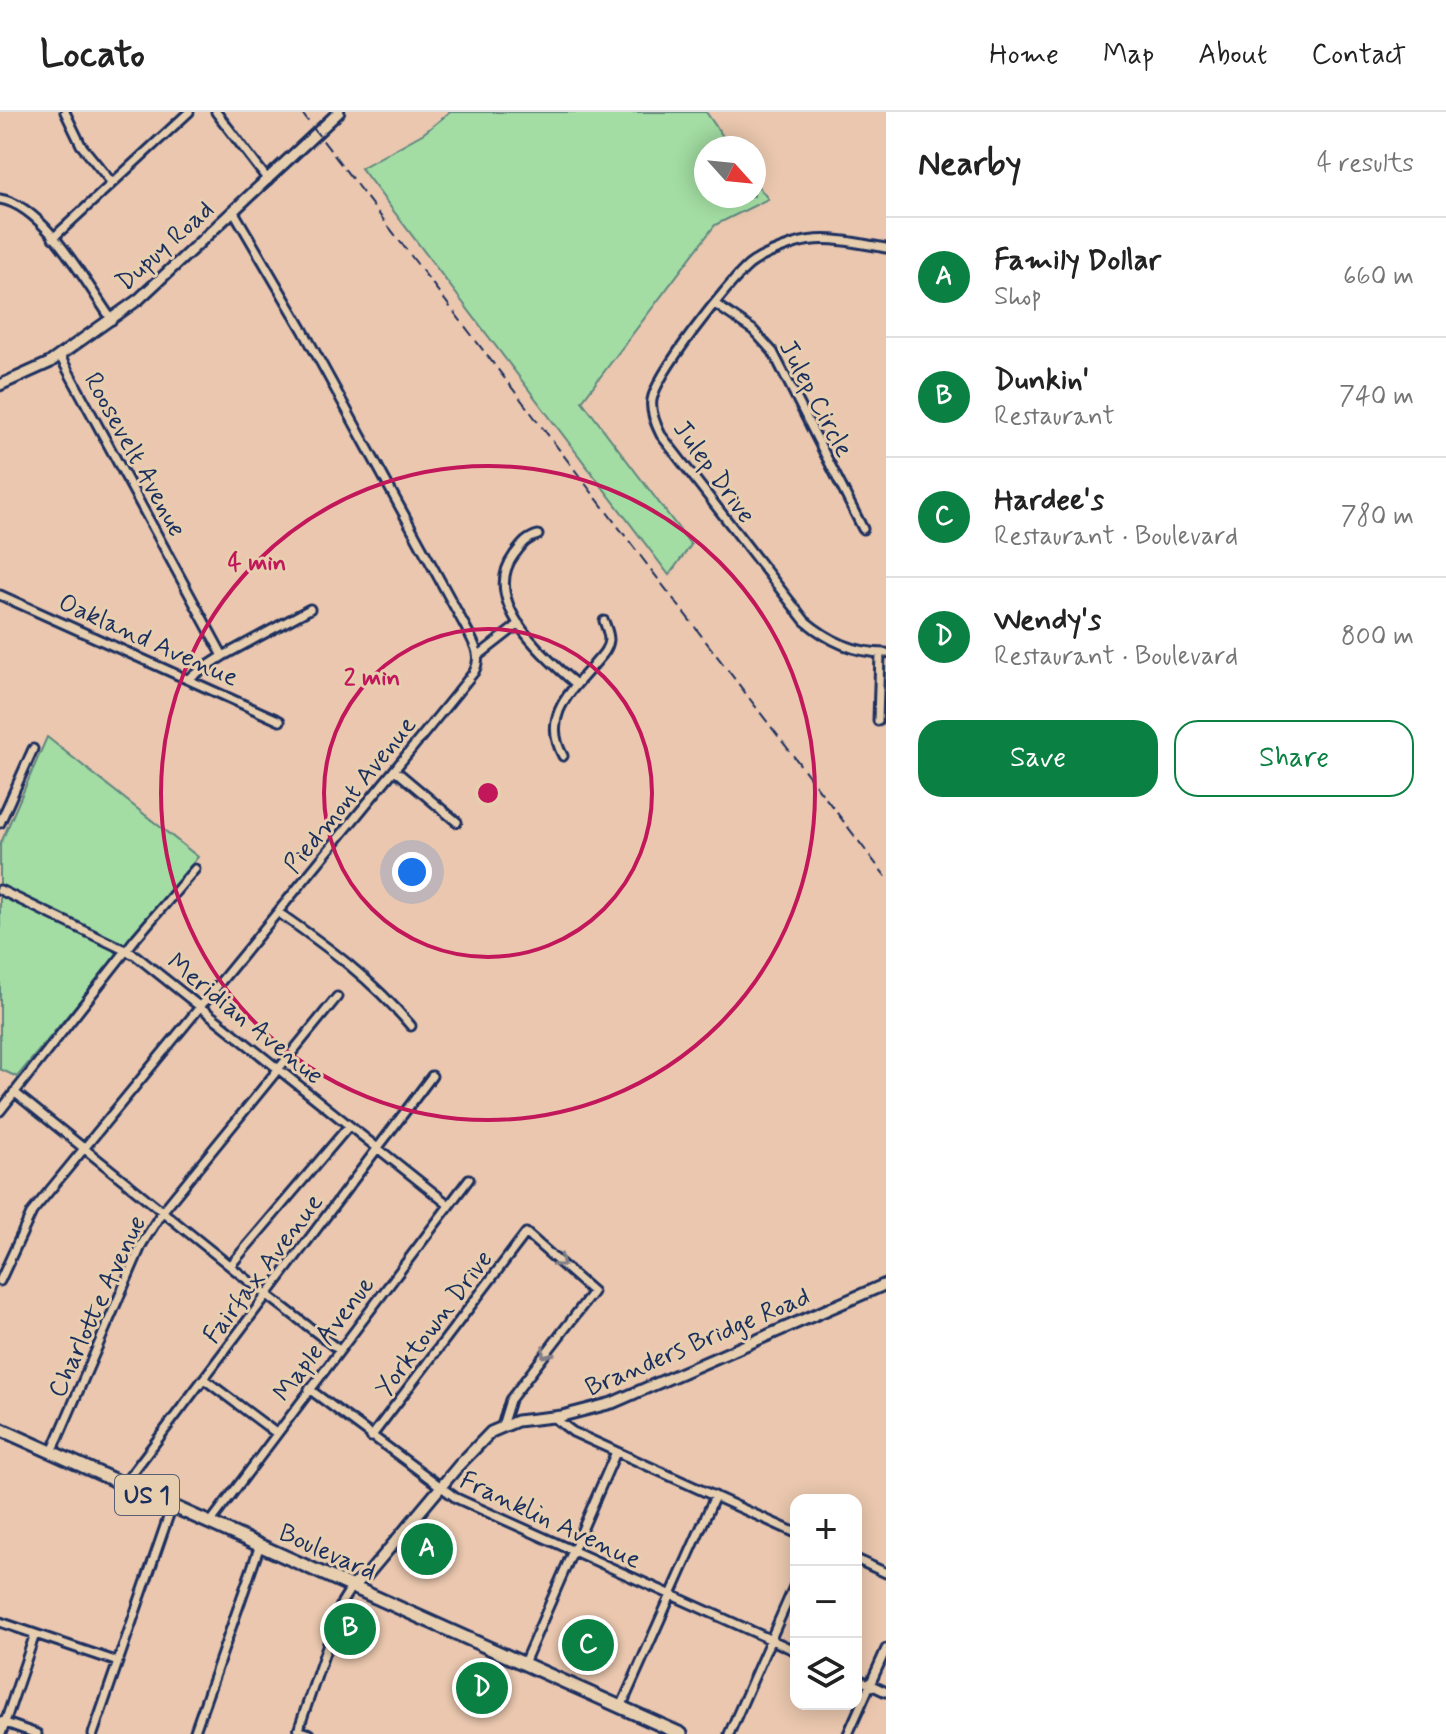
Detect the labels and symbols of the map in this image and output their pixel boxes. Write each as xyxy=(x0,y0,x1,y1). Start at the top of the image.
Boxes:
north arrow xyxy=(694,136,766,208)
street label: Dupuy Road xyxy=(109,193,222,300)
street label: Julep Circle xyxy=(770,334,860,464)
street label: Roosevelt Avenue xyxy=(75,367,193,543)
street label: Julep Drive xyxy=(664,414,762,531)
text: 4 min xyxy=(228,548,286,579)
street label: Oakland Avenue xyxy=(53,586,244,696)
text: 2 min xyxy=(344,663,400,694)
street label: Piedmont Avenue xyxy=(277,709,425,881)
centre of rings xyxy=(474,779,502,807)
your location xyxy=(392,852,432,892)
street label: Meridian Avenue xyxy=(159,946,330,1093)
street label: Fairfax Avenue xyxy=(196,1187,331,1351)
street label: Charlotte Avenue xyxy=(41,1210,155,1404)
street label: Yorktown Drive xyxy=(368,1244,501,1405)
one-way arrow xyxy=(551,1252,565,1267)
street label: Maple Avenue xyxy=(266,1269,383,1409)
street label: Branders Bridge Road xyxy=(580,1280,815,1406)
one-way arrow xyxy=(541,1344,556,1358)
street label: Franklin Avenue xyxy=(454,1464,646,1578)
road number: US 1 xyxy=(115,1475,179,1515)
street label: Boulevard xyxy=(273,1516,381,1589)
pin: A xyxy=(401,1519,453,1579)
pin: B xyxy=(324,1599,376,1659)
pin: C xyxy=(562,1615,614,1675)
pin: D xyxy=(456,1658,508,1718)

